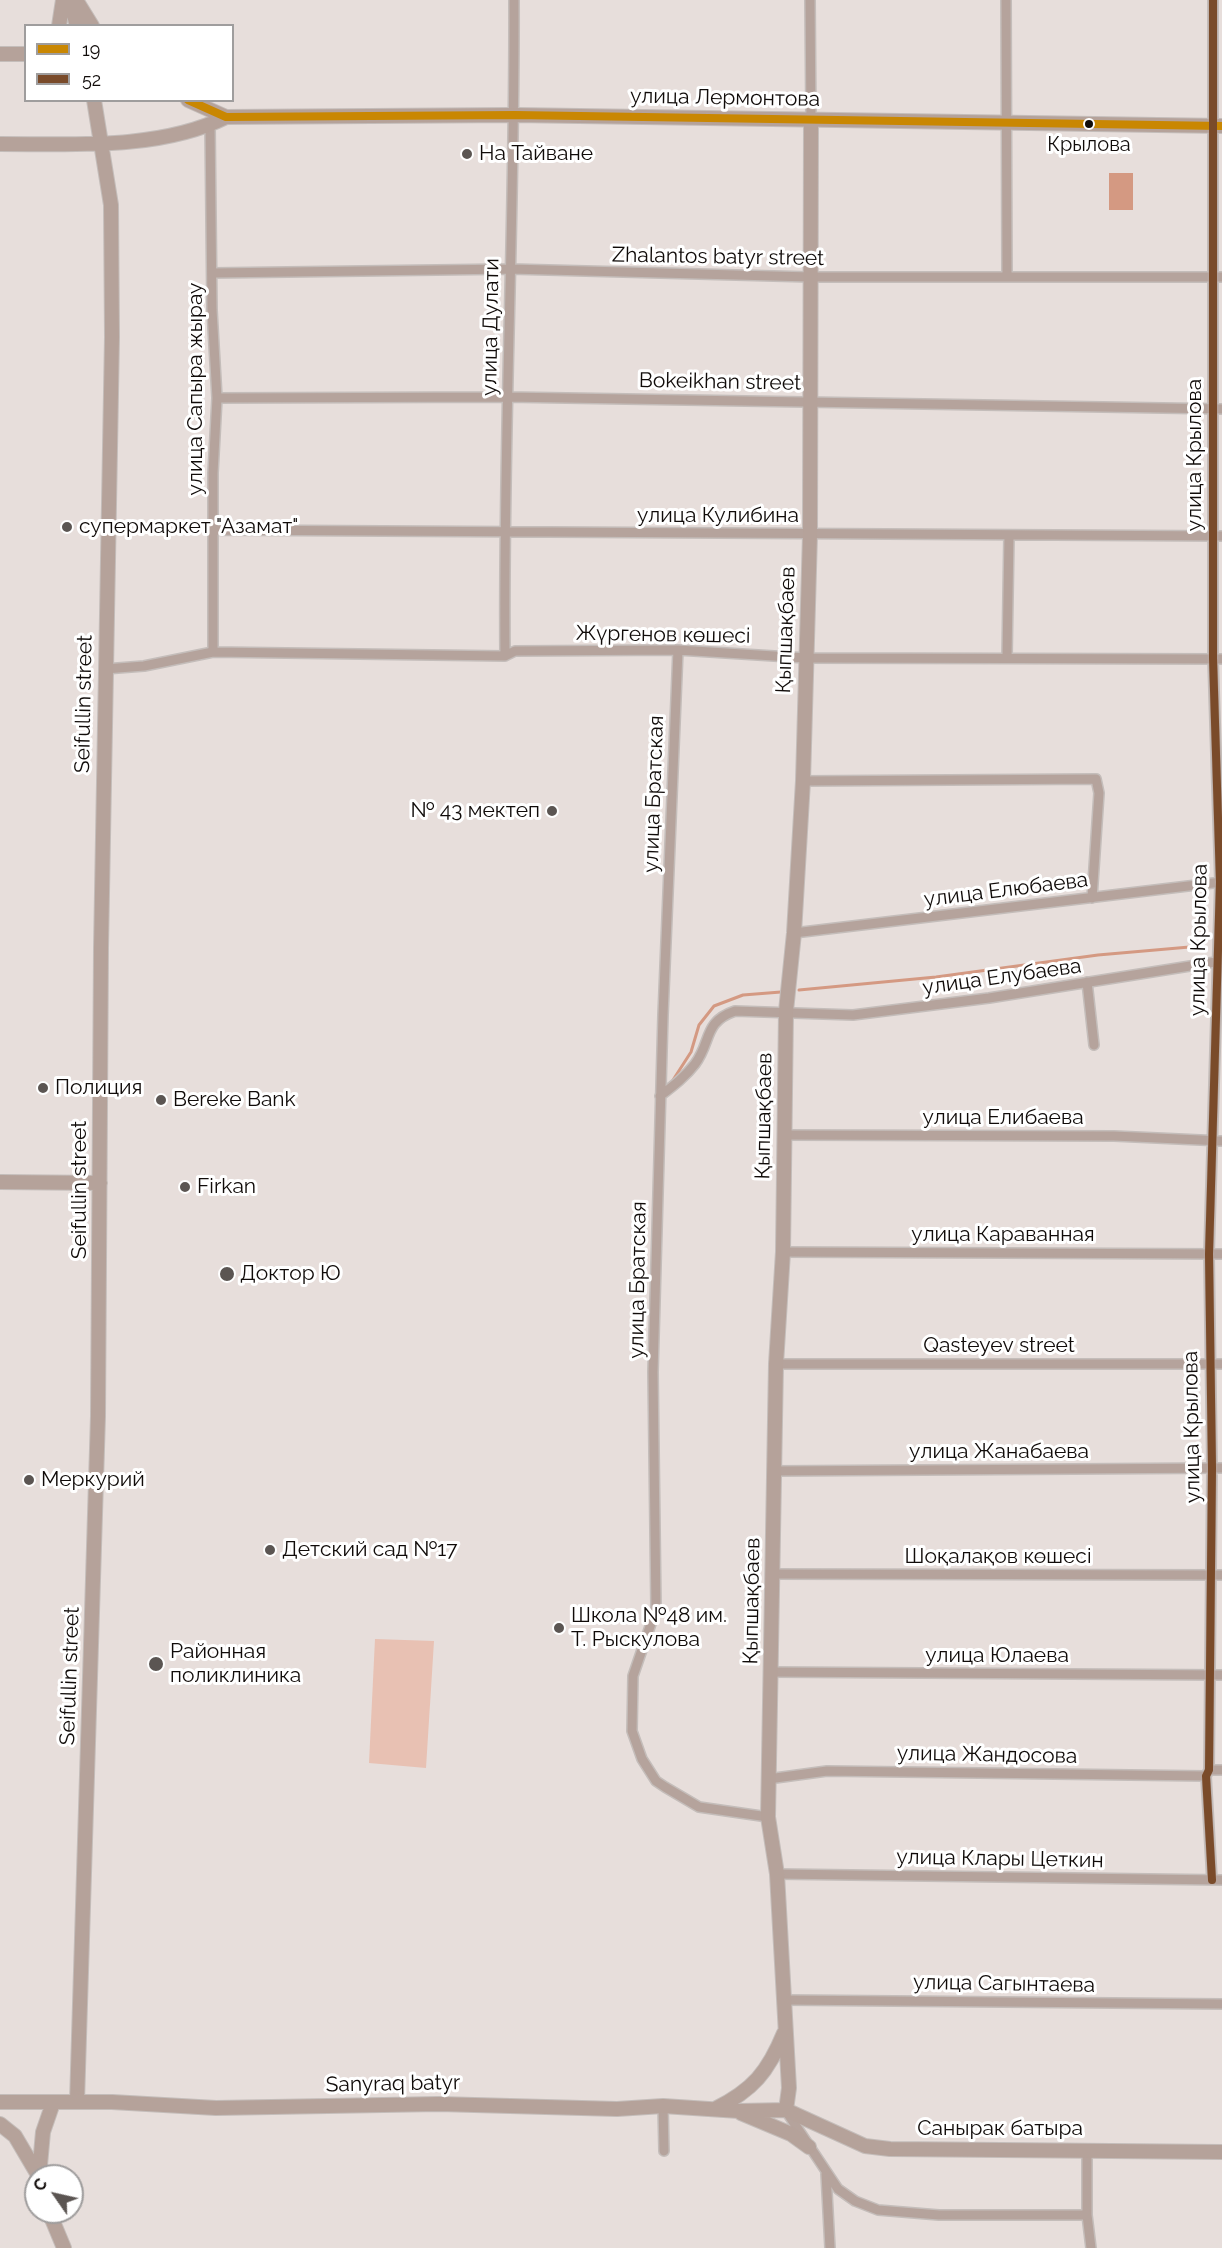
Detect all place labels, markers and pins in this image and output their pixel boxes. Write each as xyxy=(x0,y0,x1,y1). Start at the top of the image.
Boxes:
marker: Крылова xyxy=(1083,118,1095,130)
place label: Крылова xyxy=(1047,133,1131,157)
place label: На Тайване xyxy=(479,141,593,167)
marker: На Тайване xyxy=(460,147,474,161)
place label: супермаркет "Азамат" xyxy=(79,514,298,540)
marker: супермаркет "Азамат" xyxy=(60,520,74,534)
place label: № 43 мектеп xyxy=(410,798,540,824)
marker: № 43 мектеп xyxy=(545,804,559,818)
place label: Полиция xyxy=(55,1075,142,1101)
marker: Полиция xyxy=(36,1081,50,1095)
place label: Bereke Bank xyxy=(173,1087,296,1113)
marker: Bereke Bank xyxy=(154,1093,168,1107)
place label: Firkan xyxy=(197,1174,256,1200)
marker: Firkan xyxy=(178,1180,192,1194)
place label: Доктор Ю xyxy=(240,1261,341,1287)
marker: Доктор Ю xyxy=(218,1265,236,1283)
place label: Меркурий xyxy=(41,1467,145,1493)
marker: Меркурий xyxy=(22,1473,36,1487)
place label: Детский сад №17 xyxy=(282,1537,457,1563)
marker: Детский сад №17 xyxy=(263,1543,277,1557)
place label: Школа №48 им. Т. Рыскулова xyxy=(571,1603,727,1653)
marker: Школа №48 им. Т. Рыскулова xyxy=(552,1621,566,1635)
place label: Районная поликлиника xyxy=(170,1639,301,1689)
marker: Районная поликлиника xyxy=(147,1655,165,1673)

